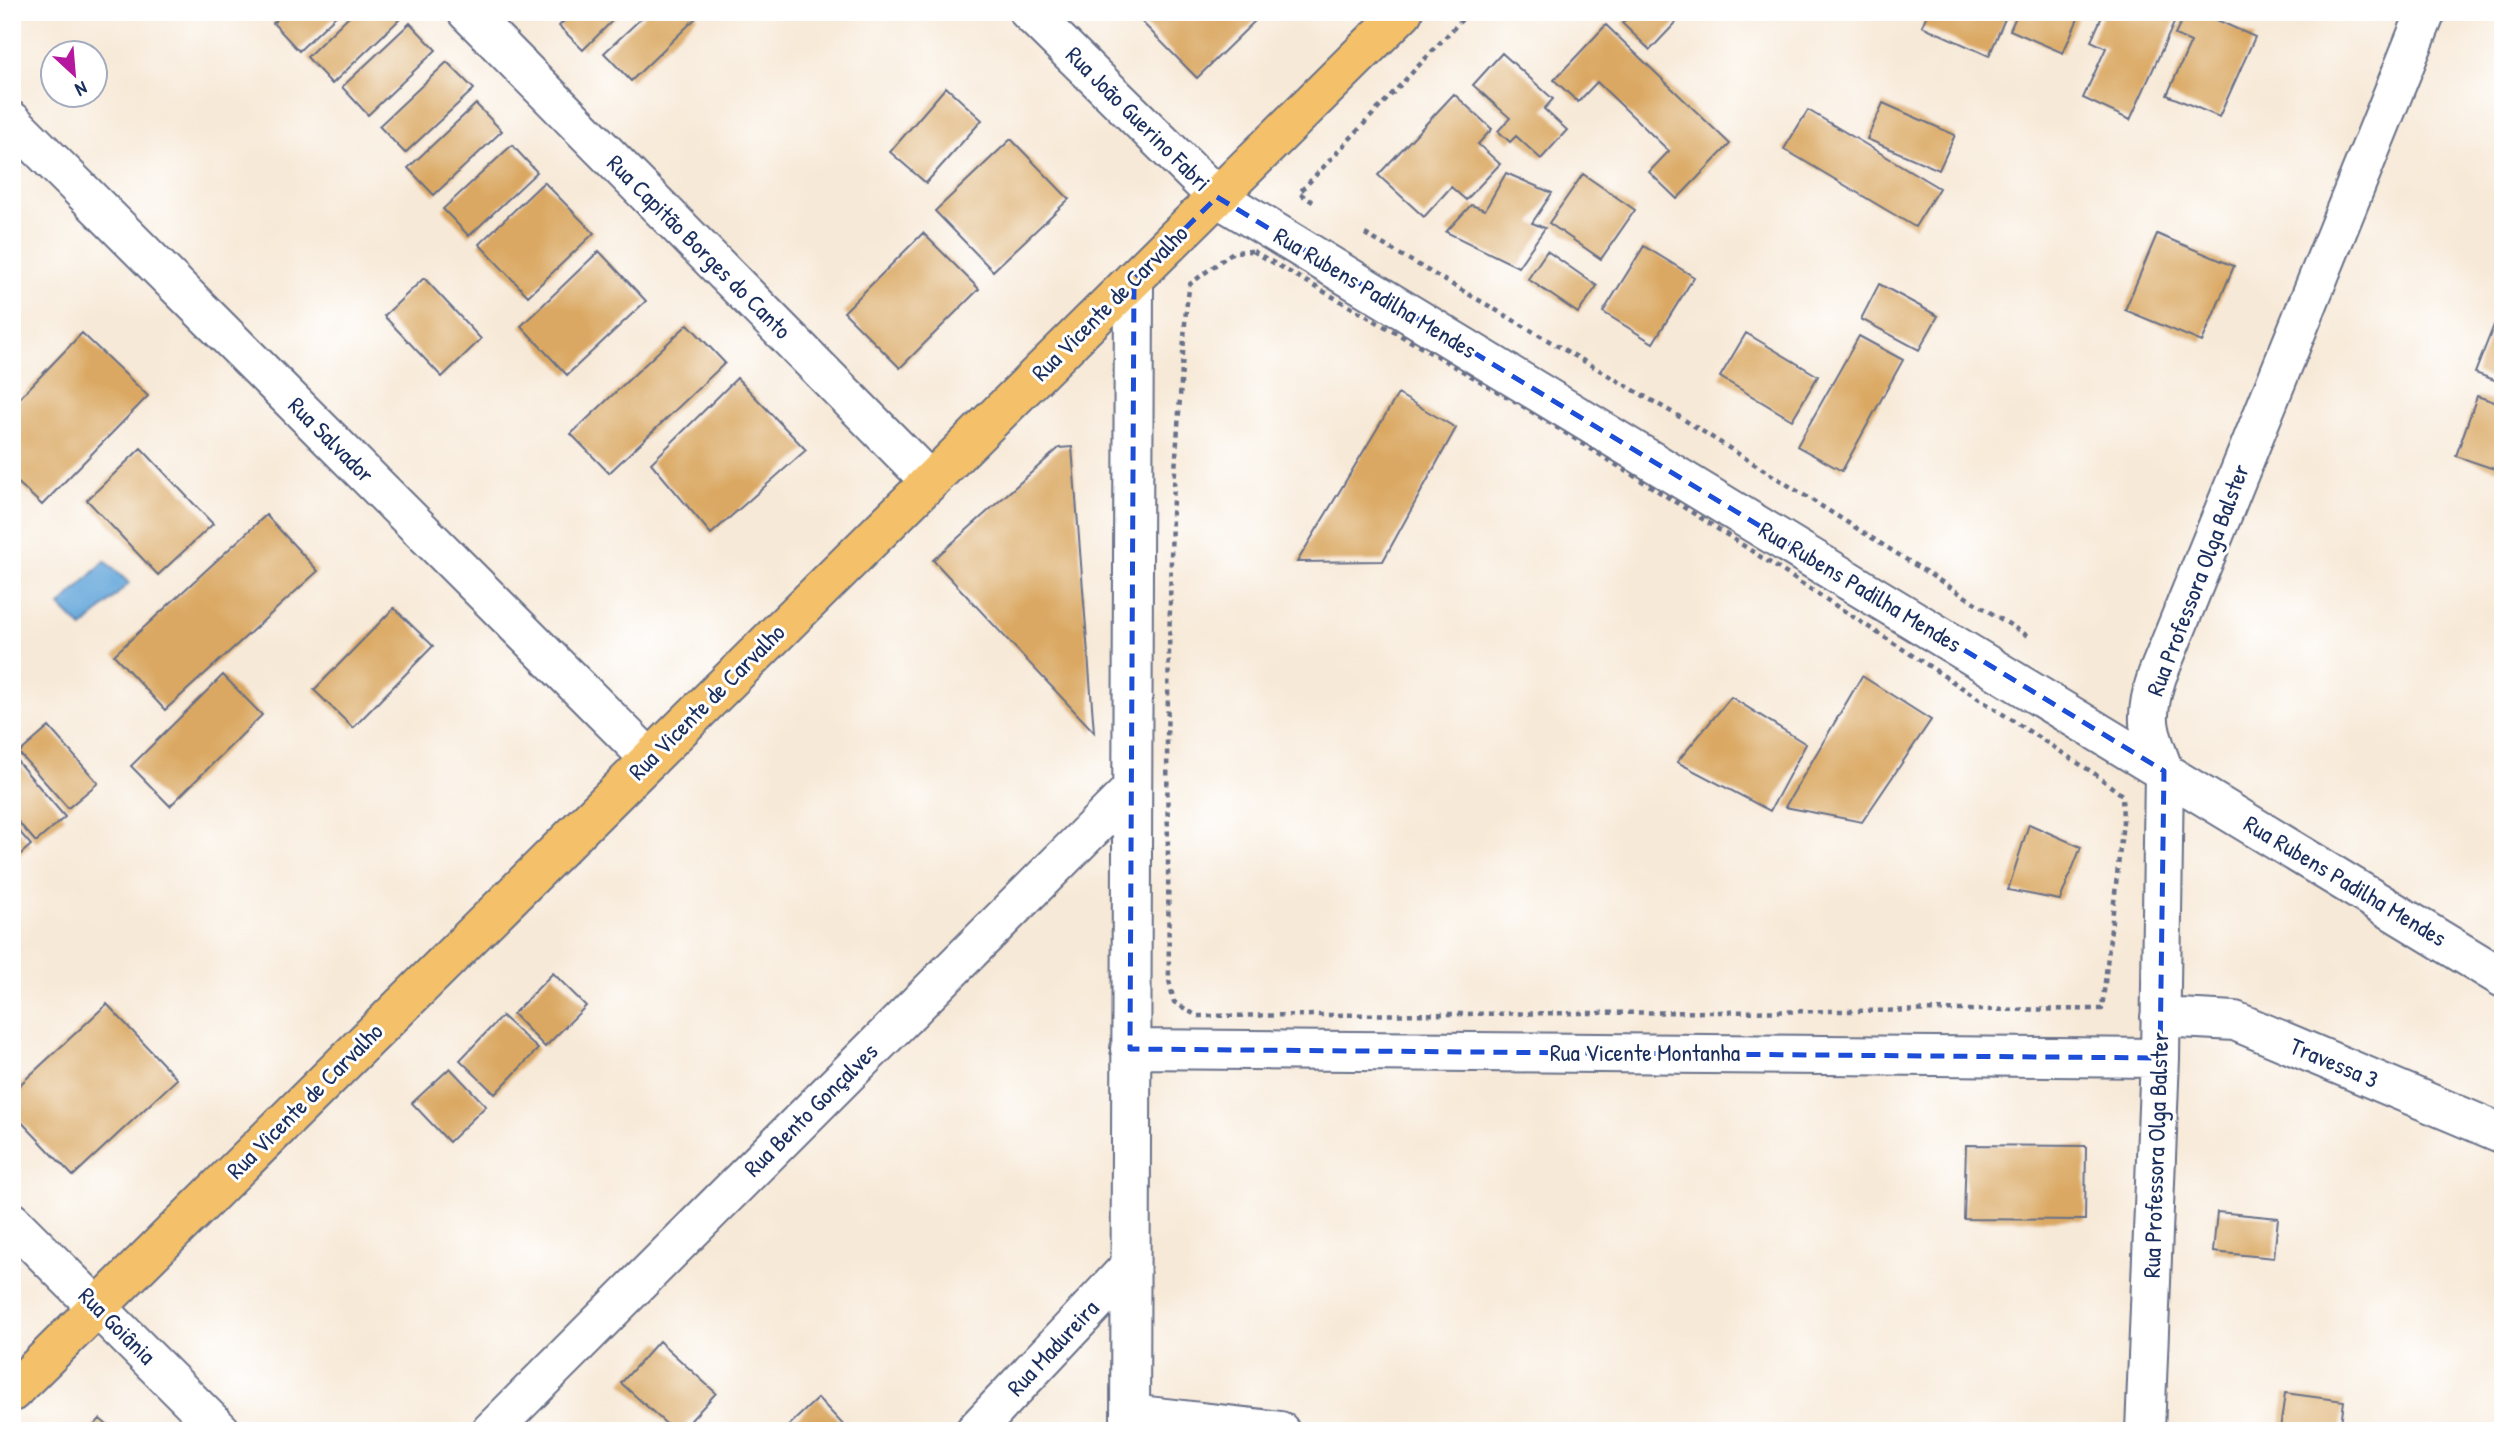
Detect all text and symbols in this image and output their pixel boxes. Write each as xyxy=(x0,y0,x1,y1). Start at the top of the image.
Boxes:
north arrow xyxy=(38,38,108,108)
street label: Rua João Guerino Fabri xyxy=(1059,39,1218,198)
text: N xyxy=(71,75,92,103)
street label: Rua Capitão Borges do Canto xyxy=(601,147,799,346)
street label: Rua Vicente de Carvalho xyxy=(1024,217,1195,387)
street label: Rua Rubens Padilha Mendes xyxy=(1268,219,1483,365)
street label: Rua Salvador xyxy=(282,389,382,489)
street label: Rua Professora Olga Balster xyxy=(2138,459,2256,700)
street label: Rua Rubens Padilha Mendes xyxy=(1753,513,1968,659)
street label: Rua Vicente de Carvalho xyxy=(621,616,792,786)
street label: Rua Rubens Padilha Mendes xyxy=(2238,807,2453,953)
street label: Rua Vicente de Carvalho xyxy=(219,1015,390,1185)
street label: Travessa 3 xyxy=(2285,1029,2384,1095)
street label: Rua Professora Olga Balster xyxy=(2135,1032,2175,1278)
street label: Rua Bento Gonçalves xyxy=(736,1035,884,1183)
street label: Rua Vicente Montanha xyxy=(1550,1036,1740,1068)
street label: Rua Goiânia xyxy=(72,1280,163,1371)
street label: Rua Madureira xyxy=(999,1292,1105,1402)

